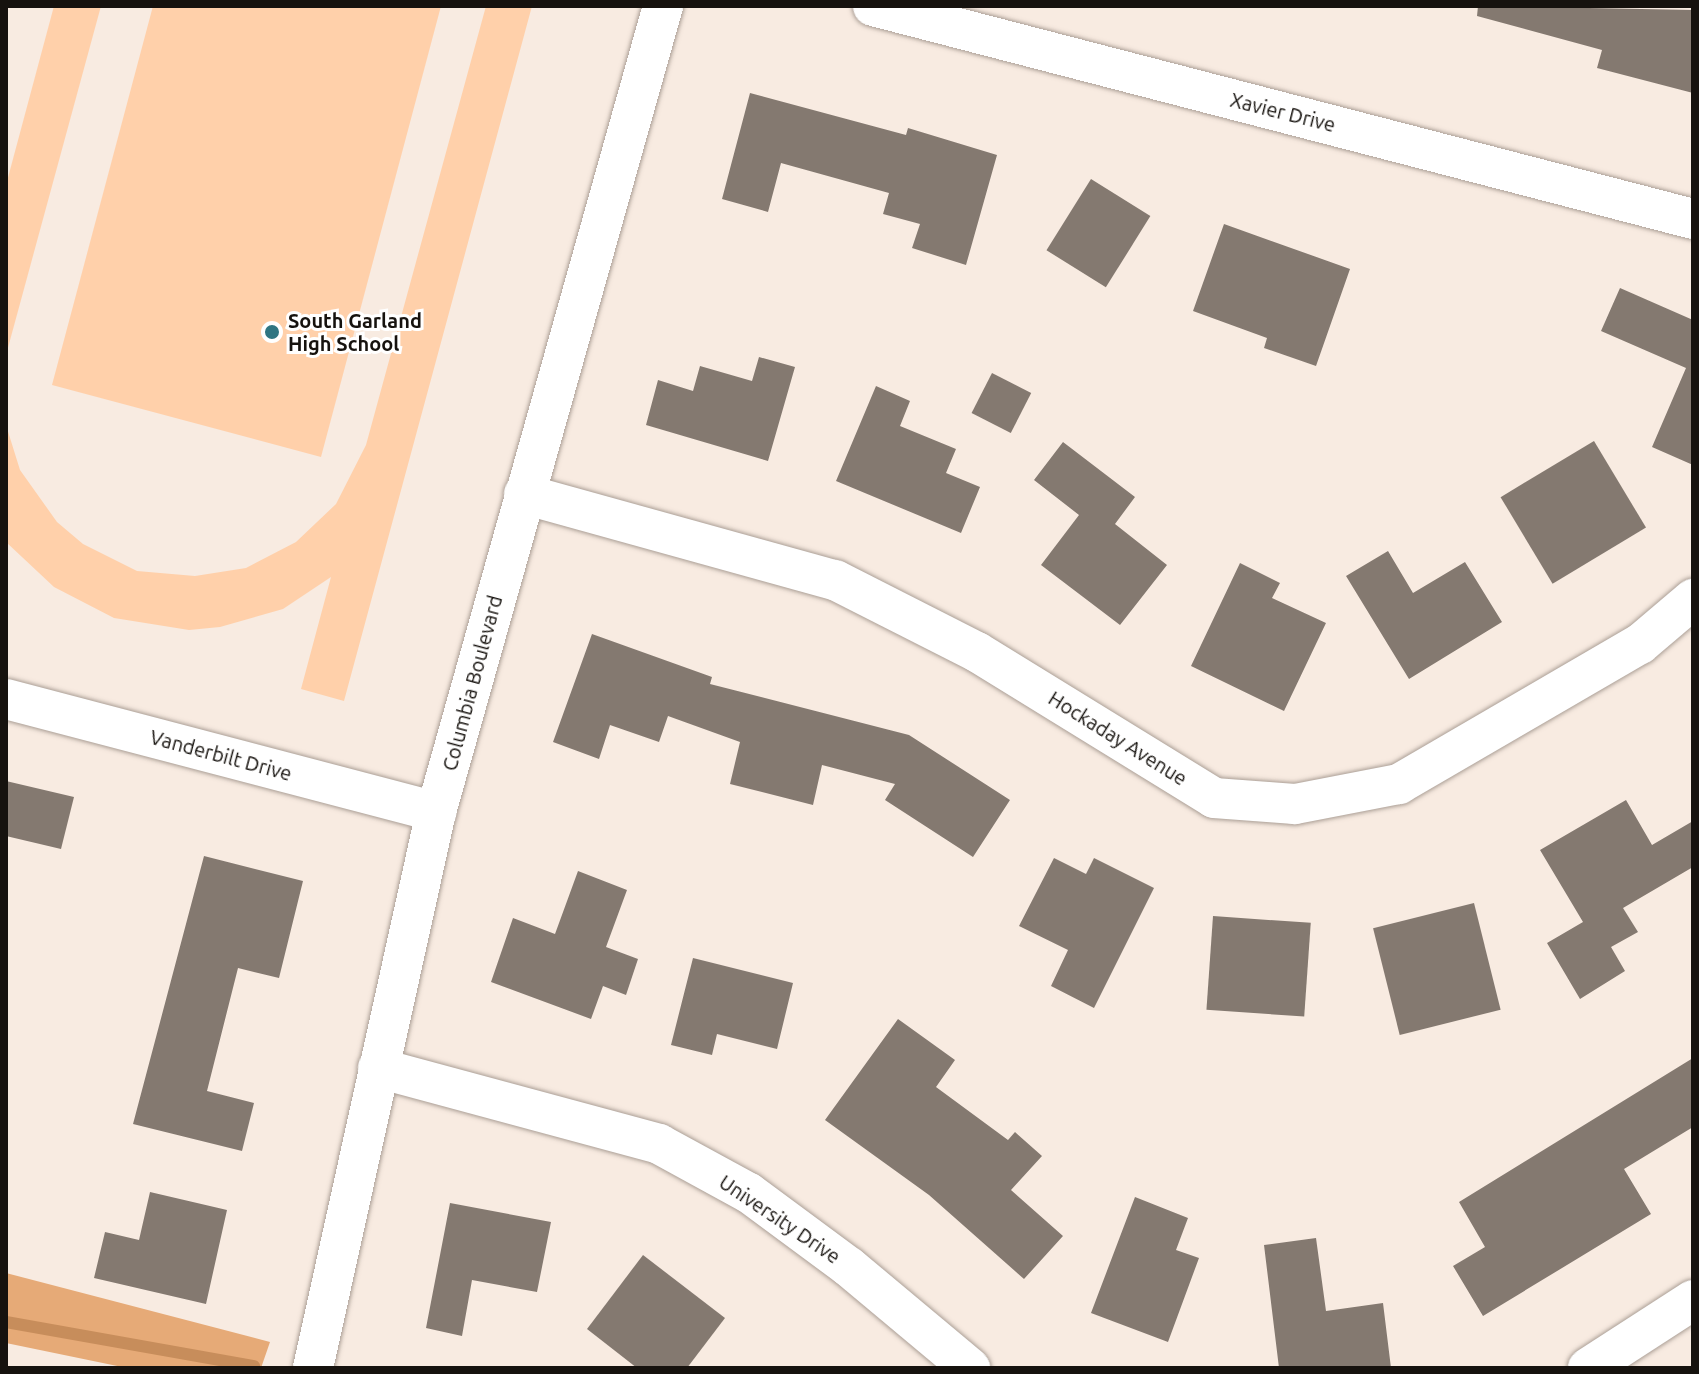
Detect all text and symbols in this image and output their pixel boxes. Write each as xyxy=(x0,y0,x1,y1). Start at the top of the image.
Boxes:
street label: Xavier Drive xyxy=(1228,87,1338,137)
place label: South Garland High School xyxy=(288,308,422,355)
marker: South Garland High School xyxy=(263,323,281,341)
street label: Columbia Boulevard xyxy=(437,593,507,773)
street label: Hockaday Avenue xyxy=(1044,686,1192,790)
street label: Vanderbilt Drive xyxy=(147,725,295,785)
street label: University Drive xyxy=(715,1170,845,1268)

